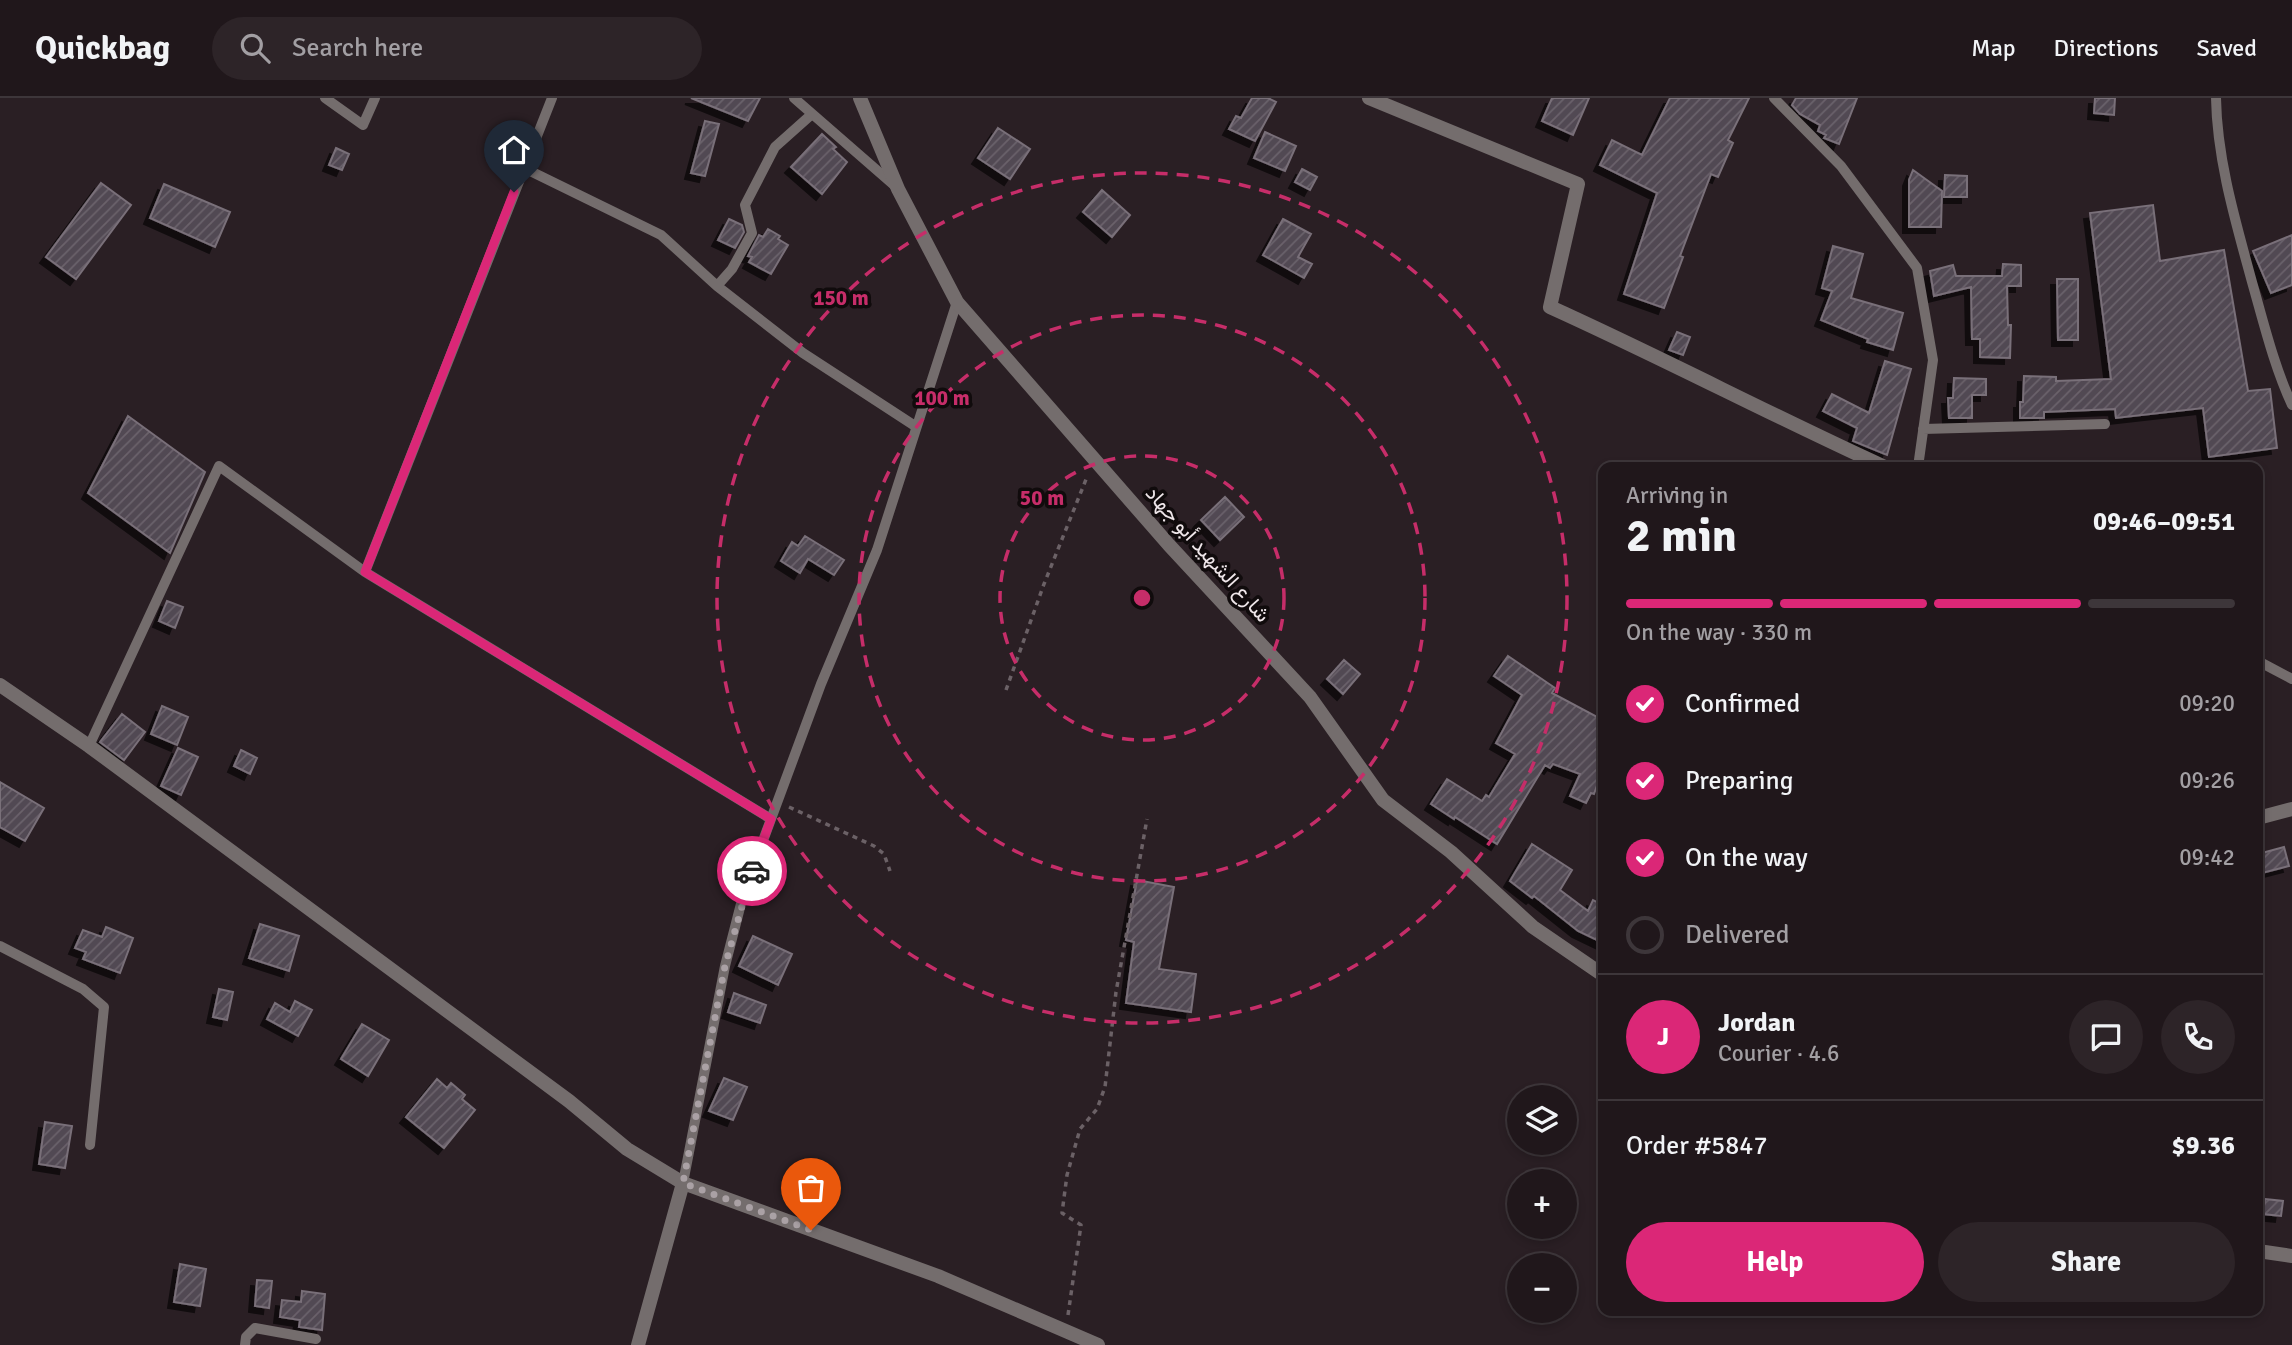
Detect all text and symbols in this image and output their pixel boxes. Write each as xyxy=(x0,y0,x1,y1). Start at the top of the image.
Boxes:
search box xyxy=(212,17,702,80)
text: Quickbag xyxy=(35,28,170,69)
icon: search xyxy=(236,29,274,67)
text: Search here xyxy=(292,32,423,64)
text: Map xyxy=(1971,33,2016,63)
text: Directions xyxy=(2054,33,2159,63)
text: Saved xyxy=(2197,33,2257,63)
pin xyxy=(484,120,544,192)
icon: home xyxy=(495,131,533,169)
text: 150 m xyxy=(813,285,869,311)
text: 100 m xyxy=(914,385,970,411)
street label: شارع الشهيد أبو جهاد xyxy=(1139,480,1276,628)
text: Arriving in xyxy=(1626,481,1728,510)
text: 50 m xyxy=(1020,485,1064,511)
text: 09:46–09:51 xyxy=(2093,506,2235,538)
text: 2 min xyxy=(1626,508,1737,564)
centre of rings xyxy=(1130,586,1154,610)
text: On the way · 330 m xyxy=(1626,618,1812,647)
icon: check xyxy=(1626,685,1664,723)
text: Confirmed xyxy=(1685,688,1800,720)
text: 09:20 xyxy=(2179,689,2235,718)
icon: check xyxy=(1626,762,1664,800)
text: Preparing xyxy=(1685,765,1793,797)
text: 09:26 xyxy=(2179,766,2235,795)
courier xyxy=(717,836,787,906)
icon: check xyxy=(1626,839,1664,877)
text: On the way xyxy=(1685,842,1808,874)
text: 09:42 xyxy=(2179,843,2235,872)
icon: car xyxy=(733,852,771,890)
text: Delivered xyxy=(1685,919,1790,951)
button: chat xyxy=(2069,1000,2143,1074)
button: phone xyxy=(2161,1000,2235,1074)
text: Jordan xyxy=(1718,1007,1795,1039)
text: J xyxy=(1657,1021,1669,1053)
text: Courier · 4.6 xyxy=(1718,1039,1839,1068)
map controls xyxy=(1507,1085,1577,1323)
button: layers xyxy=(1507,1085,1577,1155)
text: Order #5847 xyxy=(1626,1130,1767,1162)
text: $9.36 xyxy=(2171,1130,2235,1162)
pin xyxy=(781,1158,841,1230)
icon: bag xyxy=(792,1169,830,1207)
button: + xyxy=(1507,1169,1577,1239)
button: Help xyxy=(1626,1222,1924,1302)
button: Share xyxy=(1938,1222,2235,1302)
button: − xyxy=(1507,1253,1577,1323)

